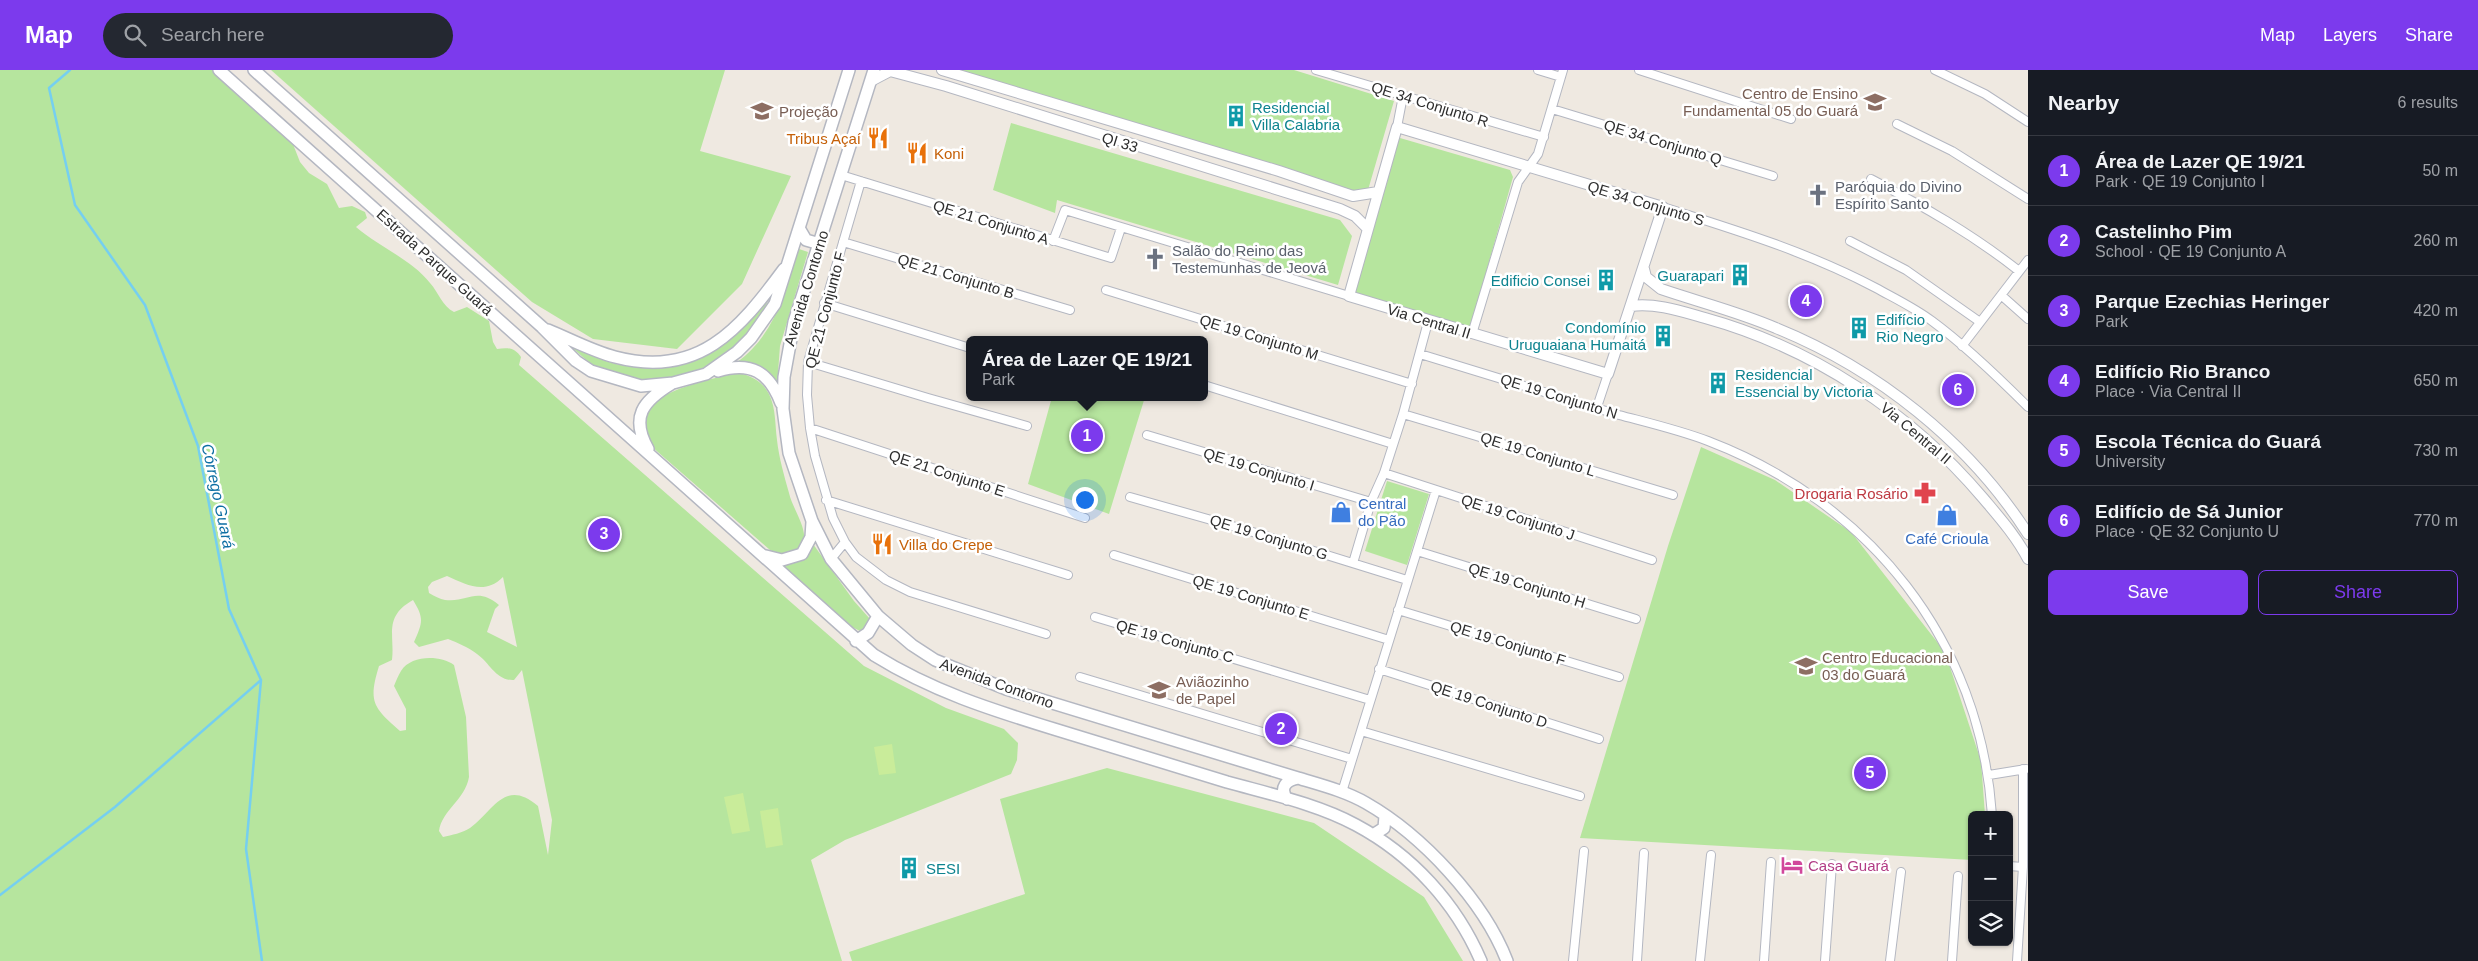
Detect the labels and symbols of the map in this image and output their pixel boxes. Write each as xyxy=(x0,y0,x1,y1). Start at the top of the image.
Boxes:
street label: QE 34 Conjunto R xyxy=(1369,78,1491,130)
place label: Centro de Ensino Fundamental 05 do Guará xyxy=(1683,85,1859,119)
school or university icon: Centro de Ensino Fundamental 05 do Guará xyxy=(1862,89,1888,115)
school or university icon: Projeção xyxy=(749,98,775,124)
place label: Residencial Villa Calabria xyxy=(1252,99,1341,133)
place label: Projeção xyxy=(779,103,838,120)
building icon: Residencial Villa Calabria xyxy=(1223,103,1249,129)
street label: QE 34 Conjunto Q xyxy=(1602,116,1724,168)
restaurant icon: Tribus Açaí xyxy=(865,125,891,151)
street label: QI 33 xyxy=(1100,129,1140,155)
place label: Tribus Açaí xyxy=(787,130,862,147)
restaurant icon: Koni xyxy=(904,140,930,166)
place label: Koni xyxy=(934,145,964,162)
street label: QE 34 Conjunto S xyxy=(1586,177,1706,229)
place label: Paróquia do Divino Espírito Santo xyxy=(1835,178,1962,212)
church icon: Paróquia do Divino Espírito Santo xyxy=(1805,182,1831,208)
street label: QE 21 Conjunto A xyxy=(931,196,1051,248)
street label: Estrada Parque Guará xyxy=(374,205,497,319)
street label: Avenida Contorno xyxy=(780,228,832,348)
place label: Salão do Reino das Testemunhas de Jeová xyxy=(1172,242,1327,276)
church icon: Salão do Reino das Testemunhas de Jeová xyxy=(1142,246,1168,272)
street label: QE 21 Conjunto F xyxy=(801,250,849,370)
street label: QE 21 Conjunto B xyxy=(896,250,1016,302)
building icon: Guarapari xyxy=(1727,262,1753,288)
building icon: Edificio Consei xyxy=(1593,267,1619,293)
place label: Guarapari xyxy=(1657,267,1724,284)
place label: Edificio Consei xyxy=(1491,272,1590,289)
pin: 4 xyxy=(1790,282,1822,320)
street label: Via Central II xyxy=(1385,300,1473,342)
street label: QE 19 Conjunto M xyxy=(1198,311,1320,363)
place label: Edifício Rio Negro xyxy=(1876,311,1944,345)
building icon: Edifício Rio Negro xyxy=(1846,315,1872,341)
place label: Condomínio Uruguaiana Humaitá xyxy=(1508,319,1647,353)
building icon: Condomínio Uruguaiana Humaitá xyxy=(1650,323,1676,349)
place label: Residencial Essencial by Victoria xyxy=(1735,366,1874,400)
street label: QE 19 Conjunto N xyxy=(1498,370,1620,422)
building icon: Residencial Essencial by Victoria xyxy=(1705,370,1731,396)
pin: 6 xyxy=(1942,371,1974,409)
street label: Via Central II xyxy=(1877,399,1955,467)
pin: 1 xyxy=(1071,417,1103,455)
street label: QE 19 Conjunto L xyxy=(1478,428,1598,480)
water label: Córrego Guará xyxy=(199,442,237,550)
street label: QE 19 Conjunto I xyxy=(1201,444,1317,494)
street label: QE 21 Conjunto E xyxy=(887,446,1007,500)
pharmacy icon: Drogaria Rosário xyxy=(1912,480,1938,506)
place label: Drogaria Rosário xyxy=(1795,485,1908,502)
your location xyxy=(1072,487,1098,513)
street label: QE 19 Conjunto J xyxy=(1459,491,1577,543)
place label: Central do Pão xyxy=(1358,495,1406,529)
shop icon: Central do Pão xyxy=(1328,499,1354,525)
shop icon: Café Crioula xyxy=(1934,502,1960,528)
street label: QE 19 Conjunto G xyxy=(1208,511,1330,563)
pin: 3 xyxy=(588,515,620,553)
place label: Café Crioula xyxy=(1905,530,1989,547)
restaurant icon: Villa do Crepe xyxy=(869,531,895,557)
place label: Villa do Crepe xyxy=(899,536,993,553)
street label: QE 19 Conjunto H xyxy=(1466,559,1588,611)
street label: QE 19 Conjunto E xyxy=(1191,571,1311,623)
street label: QE 19 Conjunto C xyxy=(1114,616,1236,666)
street label: QE 19 Conjunto F xyxy=(1448,617,1568,669)
place label: Centro Educacional 03 do Guará xyxy=(1822,649,1953,683)
school or university icon: Centro Educacional 03 do Guará xyxy=(1793,653,1819,679)
street label: Avenida Contorno xyxy=(938,655,1056,711)
place label: Aviãozinho de Papel xyxy=(1176,673,1249,707)
school or university icon: Aviãozinho de Papel xyxy=(1146,677,1172,703)
street label: QE 19 Conjunto D xyxy=(1428,677,1550,731)
pin: 2 xyxy=(1265,710,1297,748)
pin: 5 xyxy=(1854,754,1886,792)
hotel icon: Casa Guará xyxy=(1779,852,1805,878)
building icon: SESI xyxy=(896,855,922,881)
place label: Casa Guará xyxy=(1808,857,1890,874)
place label: SESI xyxy=(926,860,960,877)

